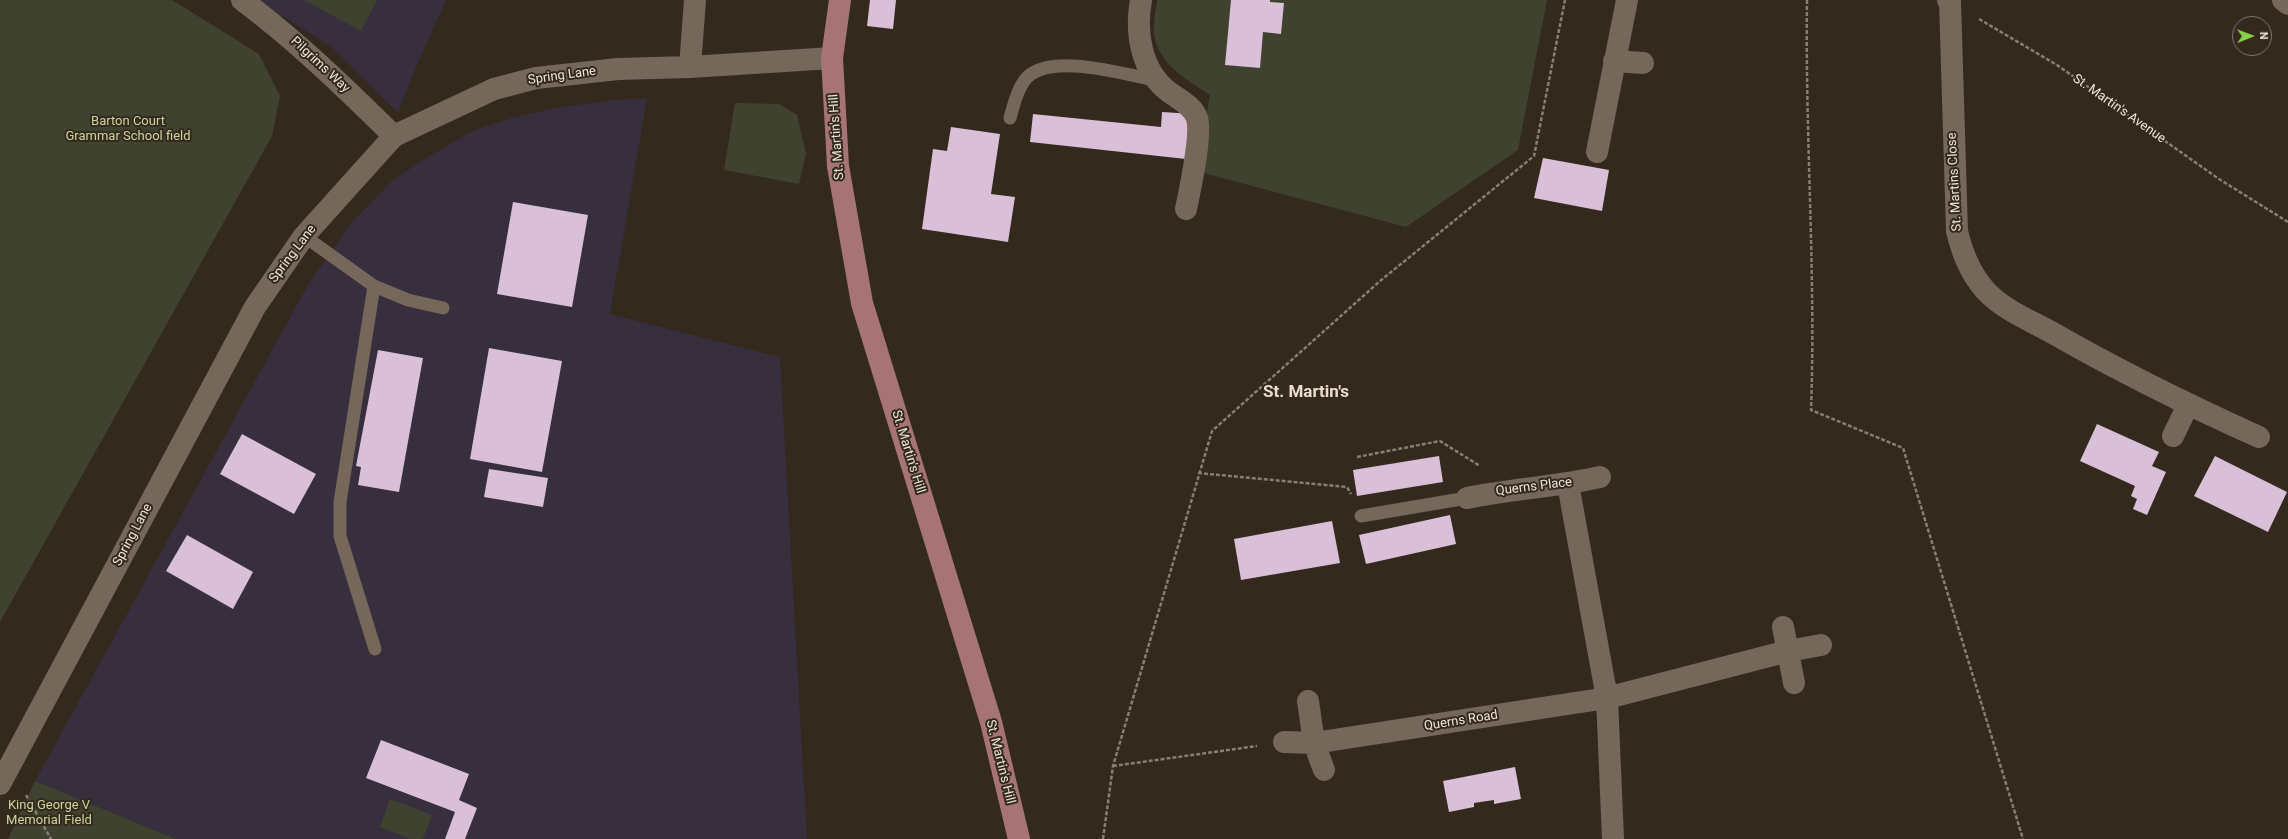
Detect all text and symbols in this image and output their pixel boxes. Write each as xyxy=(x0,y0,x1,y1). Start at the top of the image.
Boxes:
north arrow xyxy=(2232,16,2272,56)
text: N xyxy=(2257,32,2270,40)
street label: Pilgrims Way xyxy=(287,34,353,96)
street label: Spring Lane xyxy=(527,64,597,88)
street label: St. Martin's Avenue xyxy=(2070,71,2168,147)
street label: St. Martin's Hill xyxy=(826,93,848,181)
park label: Barton Court Grammar School field xyxy=(65,114,191,145)
street label: St. Martins Close xyxy=(1945,132,1965,232)
street label: Spring Lane xyxy=(266,222,320,286)
district label: St. Martin's xyxy=(1263,383,1349,403)
street label: St. Martin's Hill xyxy=(888,409,928,495)
street label: Querns Place xyxy=(1495,475,1573,499)
street label: Spring Lane xyxy=(110,501,156,569)
street label: Querns Road xyxy=(1423,707,1499,735)
street label: St. Martin's Hill xyxy=(982,718,1018,806)
park label: King George V Memorial Field xyxy=(6,798,92,829)

